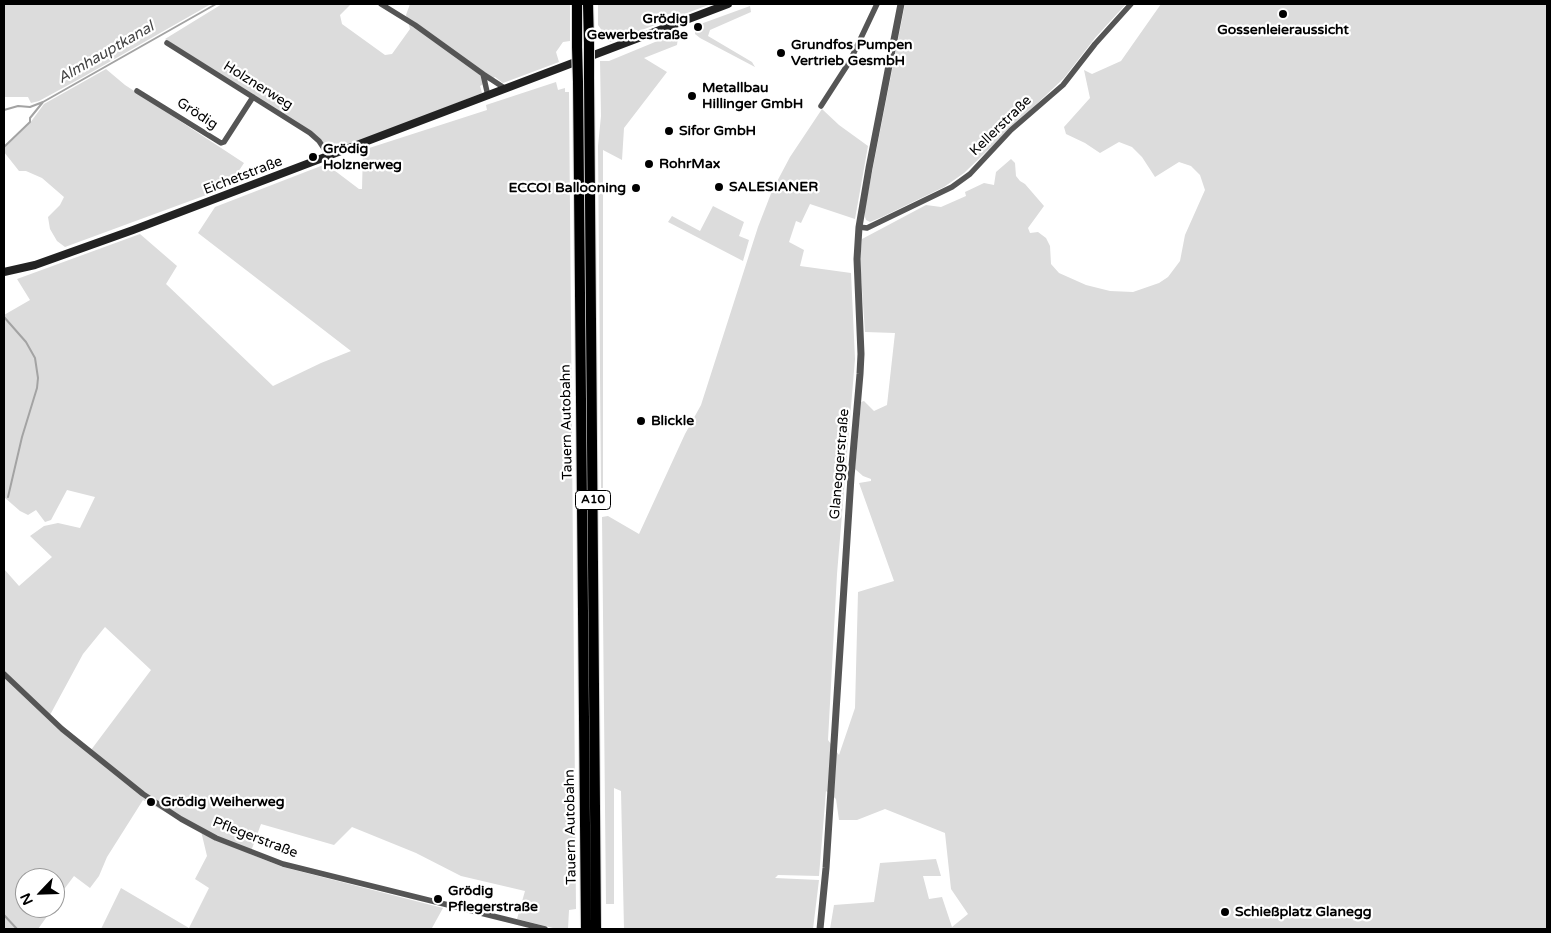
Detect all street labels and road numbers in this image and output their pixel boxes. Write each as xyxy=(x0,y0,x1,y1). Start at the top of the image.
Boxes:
street label: Holznerweg xyxy=(220,58,296,114)
street label: Kellerstraße xyxy=(967,92,1035,160)
street label: Grödig xyxy=(173,95,221,133)
street label: Eichetstraße xyxy=(201,153,285,199)
street label: Tauern Autobahn xyxy=(558,364,576,480)
street label: Glaneggerstraße xyxy=(827,408,853,520)
road number: A10 xyxy=(576,490,610,510)
street label: Tauern Autobahn xyxy=(562,769,580,885)
street label: Pflegerstraße xyxy=(210,814,300,862)

